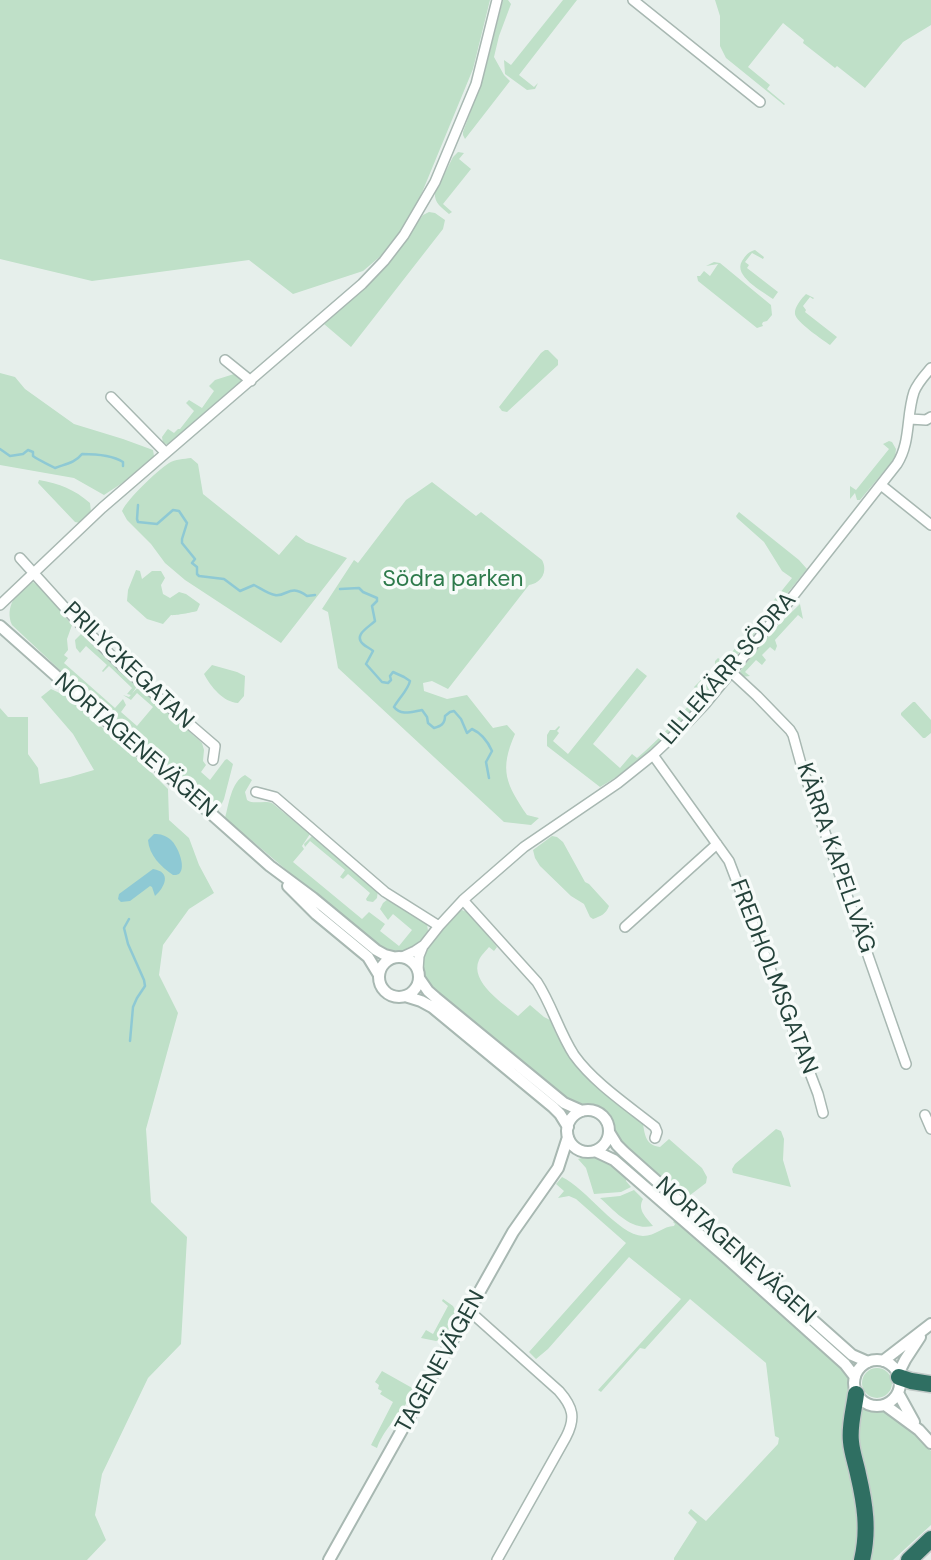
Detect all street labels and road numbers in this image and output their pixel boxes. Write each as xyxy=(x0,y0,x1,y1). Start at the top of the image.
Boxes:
street label: LILLEKÄRR SÖDRA xyxy=(655,587,803,751)
street label: PRILYCKEGATAN xyxy=(57,597,199,735)
street label: NORTAGENEVÄGEN xyxy=(48,668,222,824)
street label: KÄRRA KAPELLVÄG xyxy=(790,759,880,957)
street label: FREDHOLMSGATAN xyxy=(723,876,823,1078)
street label: NORTAGENEVÄGEN xyxy=(649,1172,821,1330)
street label: TAGENEVÄGEN xyxy=(390,1286,492,1438)

